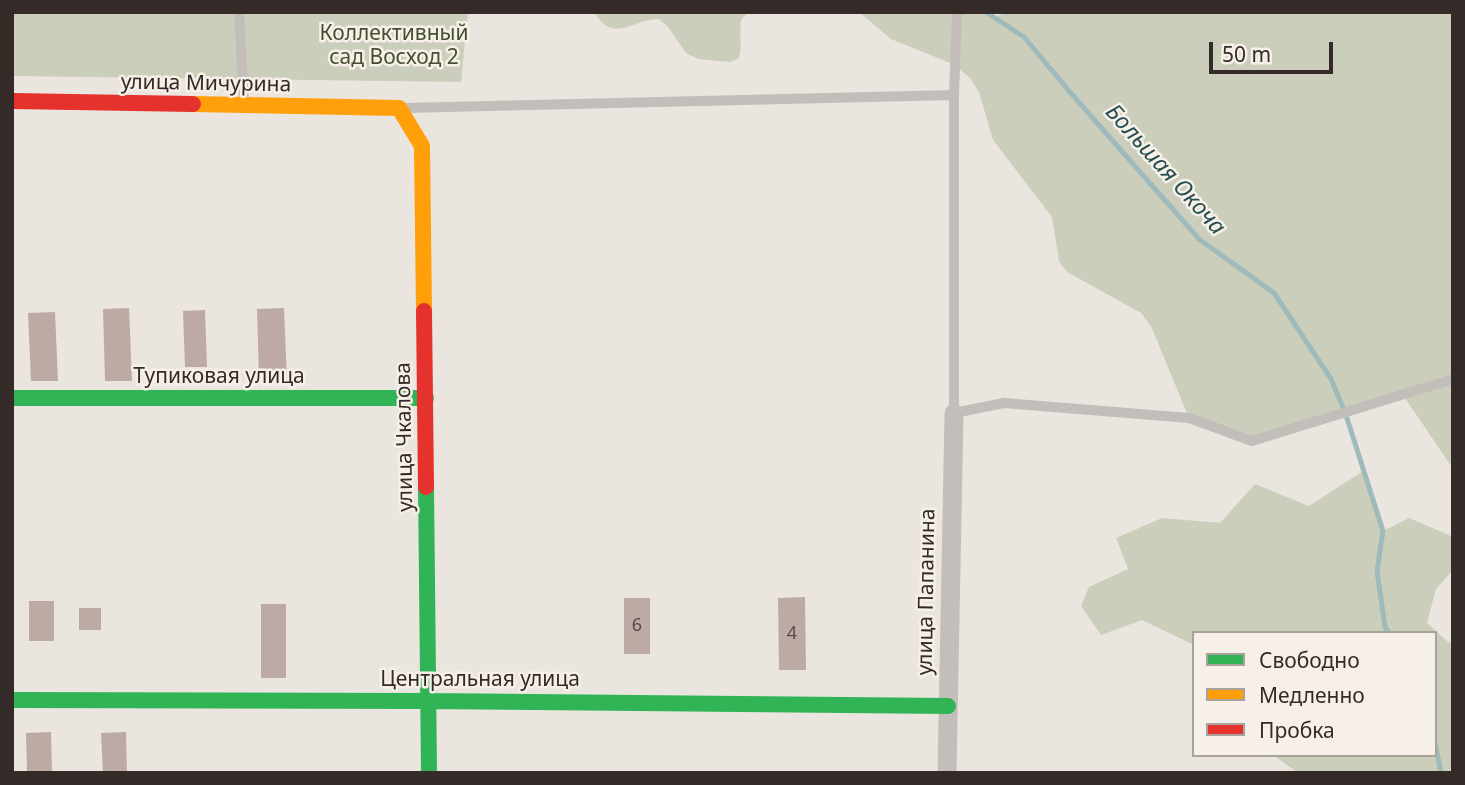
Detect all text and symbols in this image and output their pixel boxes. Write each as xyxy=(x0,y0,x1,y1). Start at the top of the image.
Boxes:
park label: Коллективный сад Восход 2 xyxy=(319,21,469,71)
scale bar xyxy=(1213,28,1337,72)
text: 50 m xyxy=(1222,40,1271,68)
street label: улица Мичурина xyxy=(121,70,291,98)
water label: Большая Окоча xyxy=(1099,99,1231,241)
street label: улица Чкалова xyxy=(391,362,419,512)
street label: Тупиковая улица xyxy=(133,364,305,390)
street label: улица Папанина xyxy=(913,508,941,676)
house number: 6 xyxy=(632,615,642,637)
house number: 4 xyxy=(787,623,797,645)
legend xyxy=(1192,631,1437,757)
text: Свободно xyxy=(1259,646,1360,674)
street label: Центральная улица xyxy=(380,667,580,693)
text: Медленно xyxy=(1259,681,1365,709)
text: Пробка xyxy=(1259,716,1335,744)

